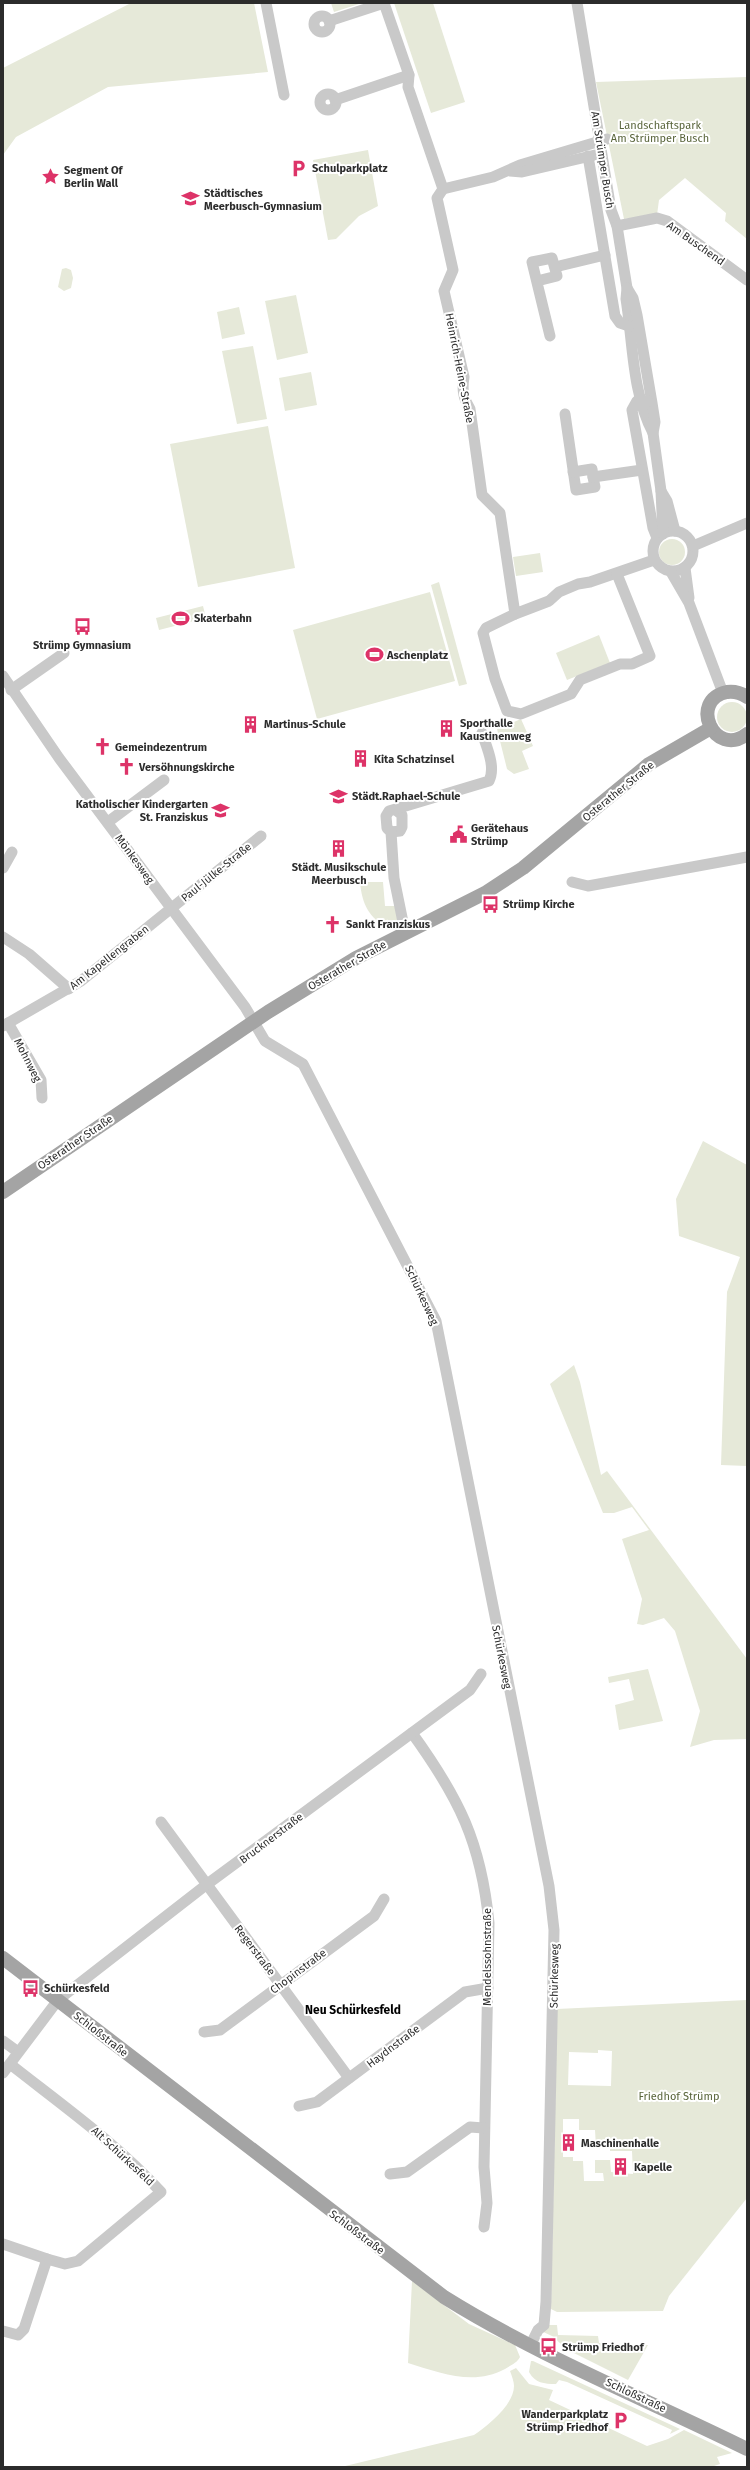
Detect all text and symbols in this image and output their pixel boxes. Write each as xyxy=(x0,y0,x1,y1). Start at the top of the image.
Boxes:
street label: Am Strümper Busch xyxy=(588,111,617,210)
park label: Landschaftspark Am Strümper Busch xyxy=(611,119,709,145)
parking icon: Schulparkplatz xyxy=(289,158,309,178)
place label: Schulparkplatz xyxy=(312,162,388,175)
place label: Segment Of Berlin Wall xyxy=(64,164,124,190)
place icon: Segment Of Berlin Wall xyxy=(41,166,61,186)
place label: Städtisches Meerbusch-Gymnasium xyxy=(204,187,322,213)
school or university icon: Städtisches Meerbusch-Gymnasium xyxy=(181,189,201,209)
street label: Am Buschend xyxy=(664,219,727,268)
street label: Heinrich-Heine-Straße xyxy=(442,312,477,424)
sports icon: Skaterbahn xyxy=(171,608,191,628)
place label: Skaterbahn xyxy=(194,612,252,625)
bus stop icon: Strümp Gymnasium xyxy=(72,617,92,637)
place label: Strümp Gymnasium xyxy=(33,639,131,652)
sports icon: Aschenplatz xyxy=(364,645,384,665)
place label: Aschenplatz xyxy=(386,649,448,662)
building icon: Martinus-Schule xyxy=(241,714,261,734)
place label: Sporthalle Kaustinenweg xyxy=(460,717,532,743)
place label: Martinus-Schule xyxy=(264,718,346,731)
building icon: Sporthalle Kaustinenweg xyxy=(437,719,457,739)
church icon: Gemeindezentrum xyxy=(92,737,112,757)
place label: Gemeindezentrum xyxy=(115,741,207,754)
building icon: Kita Schatzinsel xyxy=(351,749,371,769)
place label: Kita Schatzinsel xyxy=(374,753,455,766)
church icon: Versöhnungskirche xyxy=(116,757,136,777)
street label: Osterather Straße xyxy=(580,759,657,824)
place label: Versöhnungskirche xyxy=(138,761,235,774)
school or university icon: Städt.Raphael-Schule xyxy=(329,786,349,806)
place label: Städt.Raphael-Schule xyxy=(352,790,460,803)
place label: Katholischer Kindergarten St. Franziskus xyxy=(76,798,209,824)
school or university icon: Katholischer Kindergarten St. Franziskus xyxy=(211,800,231,820)
place label: Gerätehaus Strümp xyxy=(471,822,529,848)
public building icon: Gerätehaus Strümp xyxy=(448,824,468,844)
street label: Mönkesweg xyxy=(112,832,157,887)
building icon: Städt. Musikschule Meerbusch xyxy=(329,839,349,859)
street label: Paul-Jülke-Straße xyxy=(179,840,254,905)
place label: Städt. Musikschule Meerbusch xyxy=(292,861,386,887)
bus stop icon: Strümp Kirche xyxy=(480,894,500,914)
place label: Strümp Kirche xyxy=(503,898,575,911)
church icon: Sankt Franziskus xyxy=(323,914,343,934)
place label: Sankt Franziskus xyxy=(346,918,431,931)
street label: Am Kapellengraben xyxy=(67,922,152,992)
street label: Osterather Straße xyxy=(306,938,389,993)
street label: Mohnweg xyxy=(11,1036,44,1085)
street label: Osterather Straße xyxy=(35,1112,116,1172)
street label: Schürkesweg xyxy=(402,1263,441,1327)
street label: Schürkesweg xyxy=(489,1624,514,1690)
street label: Brucknerstraße xyxy=(237,1810,306,1867)
street label: Mendelssohnstraße xyxy=(481,1908,494,2006)
street label: Regerstraße xyxy=(231,1923,278,1978)
street label: Schürkesweg xyxy=(547,1943,562,2008)
street label: Chopinstraße xyxy=(268,1946,329,1997)
bus stop icon: Schürkesfeld xyxy=(21,1978,41,1998)
place label: Schürkesfeld xyxy=(44,1982,110,1995)
district label: Neu Schürkesfeld xyxy=(305,2003,401,2017)
street label: Schloßstraße xyxy=(71,2009,130,2060)
street label: Haydnstraße xyxy=(364,2022,422,2071)
park label: Friedhof Strümp xyxy=(639,2090,719,2103)
street label: Alt Schürkesfeld xyxy=(89,2124,157,2189)
building icon: Maschinenhalle xyxy=(558,2133,578,2153)
place label: Maschinenhalle xyxy=(581,2137,659,2150)
building icon: Kapelle xyxy=(611,2157,631,2177)
place label: Kapelle xyxy=(634,2161,672,2174)
street label: Schloßstraße xyxy=(327,2208,387,2257)
bus stop icon: Strümp Friedhof xyxy=(539,2337,559,2357)
place label: Strümp Friedhof xyxy=(562,2341,645,2354)
street label: Schloßstraße xyxy=(603,2376,668,2415)
place label: Wanderparkplatz Strümp Friedhof xyxy=(521,2408,609,2434)
parking icon: Wanderparkplatz Strümp Friedhof xyxy=(611,2410,631,2430)

